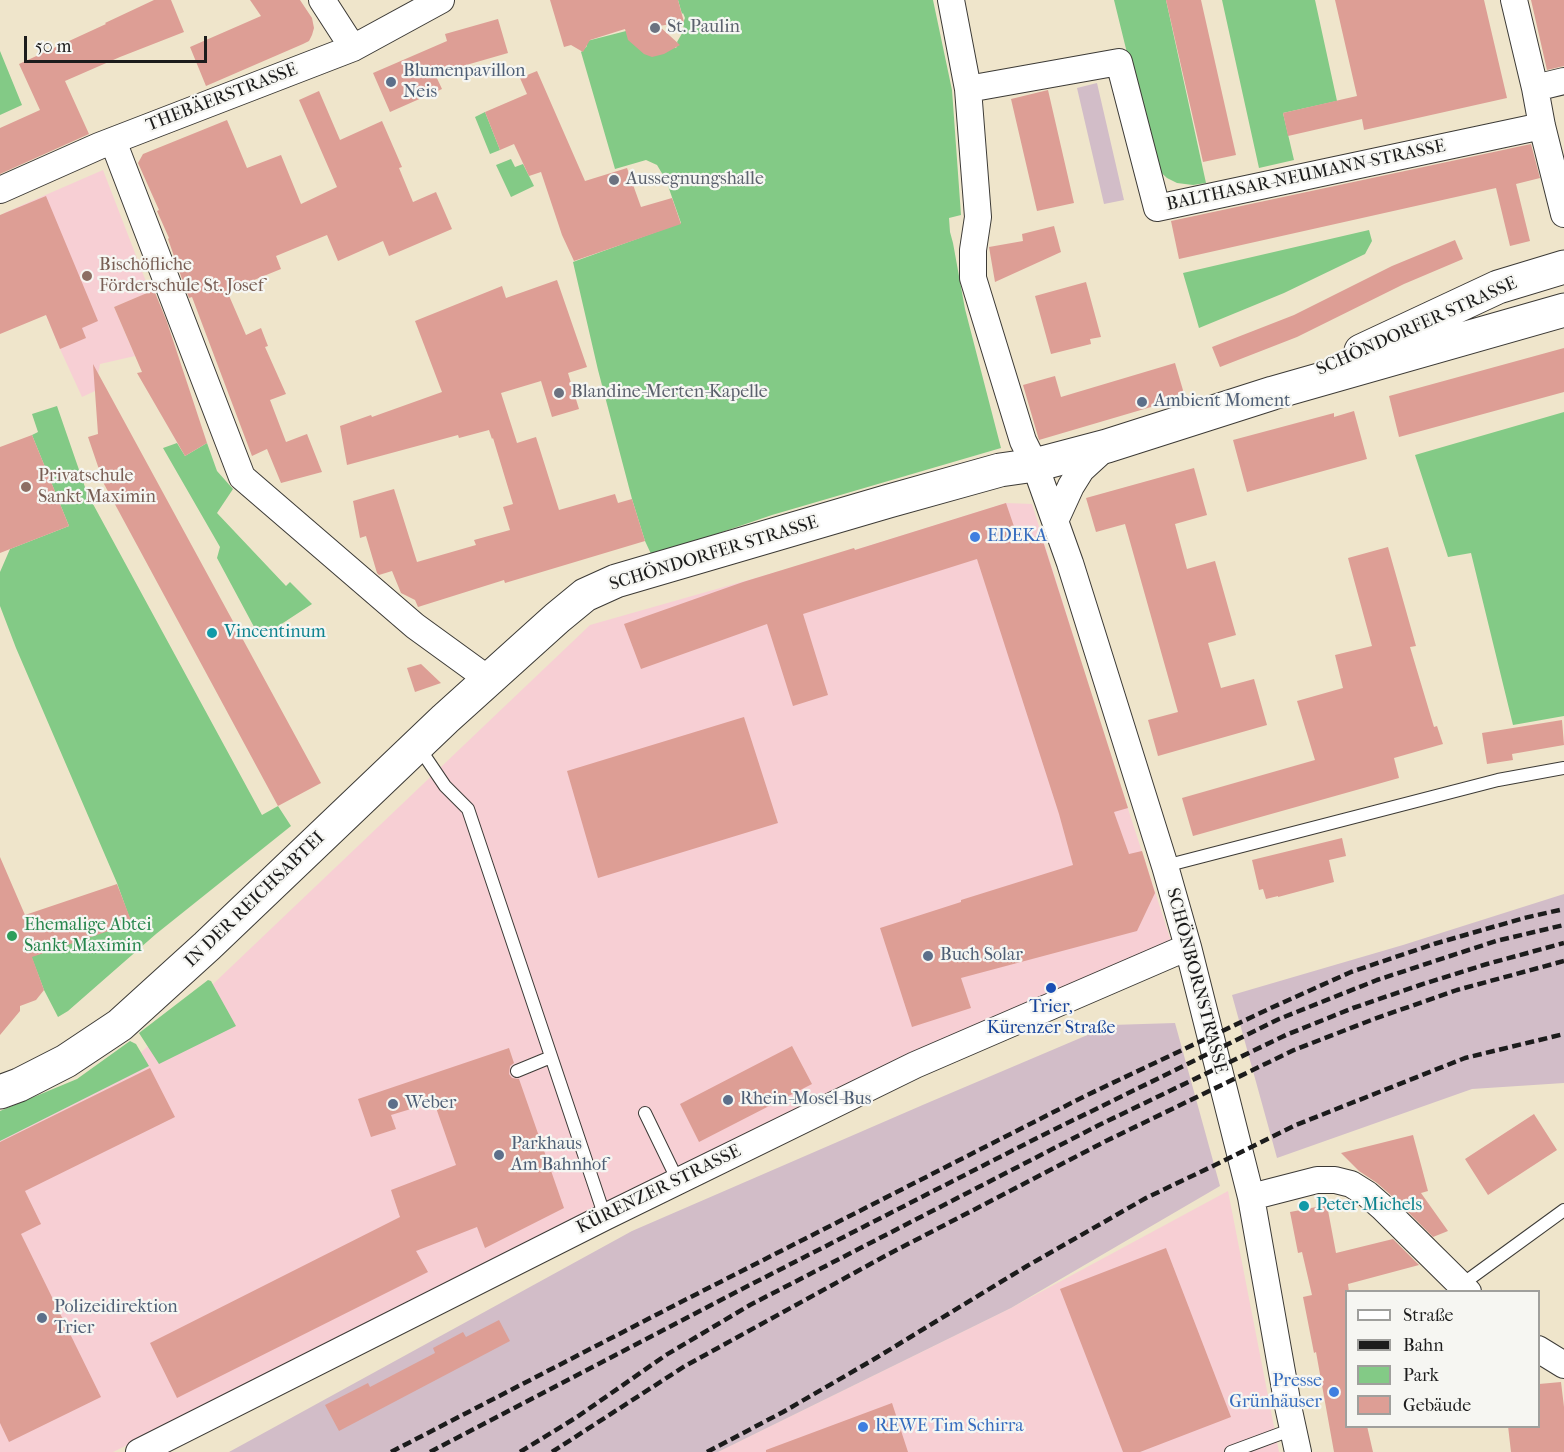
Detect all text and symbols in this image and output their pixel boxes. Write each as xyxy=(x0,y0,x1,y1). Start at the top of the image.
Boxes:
place label: St. Paulin xyxy=(667,17,740,39)
marker: St. Paulin xyxy=(648,21,662,35)
scale bar xyxy=(27,24,210,62)
text: 50 m xyxy=(35,36,71,57)
street label: THEBÄERSTRASSE xyxy=(143,59,301,137)
place label: Blumenpavillon Neis xyxy=(403,61,525,104)
marker: Blumenpavillon Neis xyxy=(384,75,398,89)
street label: BALTHASAR-NEUMANN-STRASSE xyxy=(1165,136,1447,216)
place label: Aussegnungshalle xyxy=(626,169,764,191)
marker: Aussegnungshalle xyxy=(607,173,621,187)
place label: Bischöfliche Förderschule St. Josef xyxy=(99,255,264,298)
marker: Bischöfliche Förderschule St. Josef xyxy=(80,269,94,283)
street label: SCHÖNDORFER STRASSE xyxy=(1313,273,1521,381)
place label: Blandine-Merten-Kapelle xyxy=(571,382,768,404)
marker: Blandine-Merten-Kapelle xyxy=(552,386,566,400)
place label: Ambient Moment xyxy=(1154,391,1290,413)
marker: Ambient Moment xyxy=(1135,395,1149,409)
place label: Privatschule Sankt Maximin xyxy=(38,466,156,508)
marker: Privatschule Sankt Maximin xyxy=(19,480,33,494)
street label: SCHÖNDORFER STRASSE xyxy=(607,512,821,596)
place label: EDEKA xyxy=(987,526,1047,548)
marker: EDEKA xyxy=(968,530,982,544)
place label: Vincentinum xyxy=(224,622,326,644)
marker: Vincentinum xyxy=(205,626,219,640)
street label: IN DER REICHSABTEI xyxy=(181,828,329,972)
street label: SCHÖNBORNSTRASSE xyxy=(1161,886,1231,1076)
place label: Ehemalige Abtei Sankt Maximin xyxy=(24,915,151,958)
marker: Ehemalige Abtei Sankt Maximin xyxy=(5,929,19,943)
place label: Buch Solar xyxy=(940,945,1023,967)
marker: Buch Solar xyxy=(921,949,935,963)
marker: Trier, Kürenzer Straße xyxy=(1044,981,1058,995)
place label: Trier, Kürenzer Straße xyxy=(987,997,1115,1040)
place label: Rhein-Mosel-Bus xyxy=(740,1089,871,1111)
place label: Weber xyxy=(405,1093,456,1115)
marker: Rhein-Mosel-Bus xyxy=(721,1093,735,1107)
marker: Weber xyxy=(386,1097,400,1111)
place label: Parkhaus Am Bahnhof xyxy=(511,1134,607,1176)
street label: KÜRENZER STRASSE xyxy=(573,1141,745,1239)
marker: Parkhaus Am Bahnhof xyxy=(492,1148,506,1162)
place label: Peter Michels xyxy=(1316,1195,1422,1217)
marker: Peter Michels xyxy=(1297,1199,1311,1213)
legend xyxy=(1345,1290,1540,1428)
place label: Polizeidirektion Trier xyxy=(54,1297,178,1340)
text: Straße xyxy=(1403,1305,1453,1326)
marker: Polizeidirektion Trier xyxy=(35,1311,49,1325)
text: Bahn xyxy=(1403,1335,1444,1356)
text: Park xyxy=(1403,1365,1439,1386)
place label: Presse Grünhäuser xyxy=(1229,1371,1322,1414)
marker: Presse Grünhäuser xyxy=(1327,1385,1341,1399)
text: Gebäude xyxy=(1403,1395,1471,1416)
place label: REWE Tim Schirra xyxy=(875,1416,1024,1438)
marker: REWE Tim Schirra xyxy=(856,1420,870,1434)

